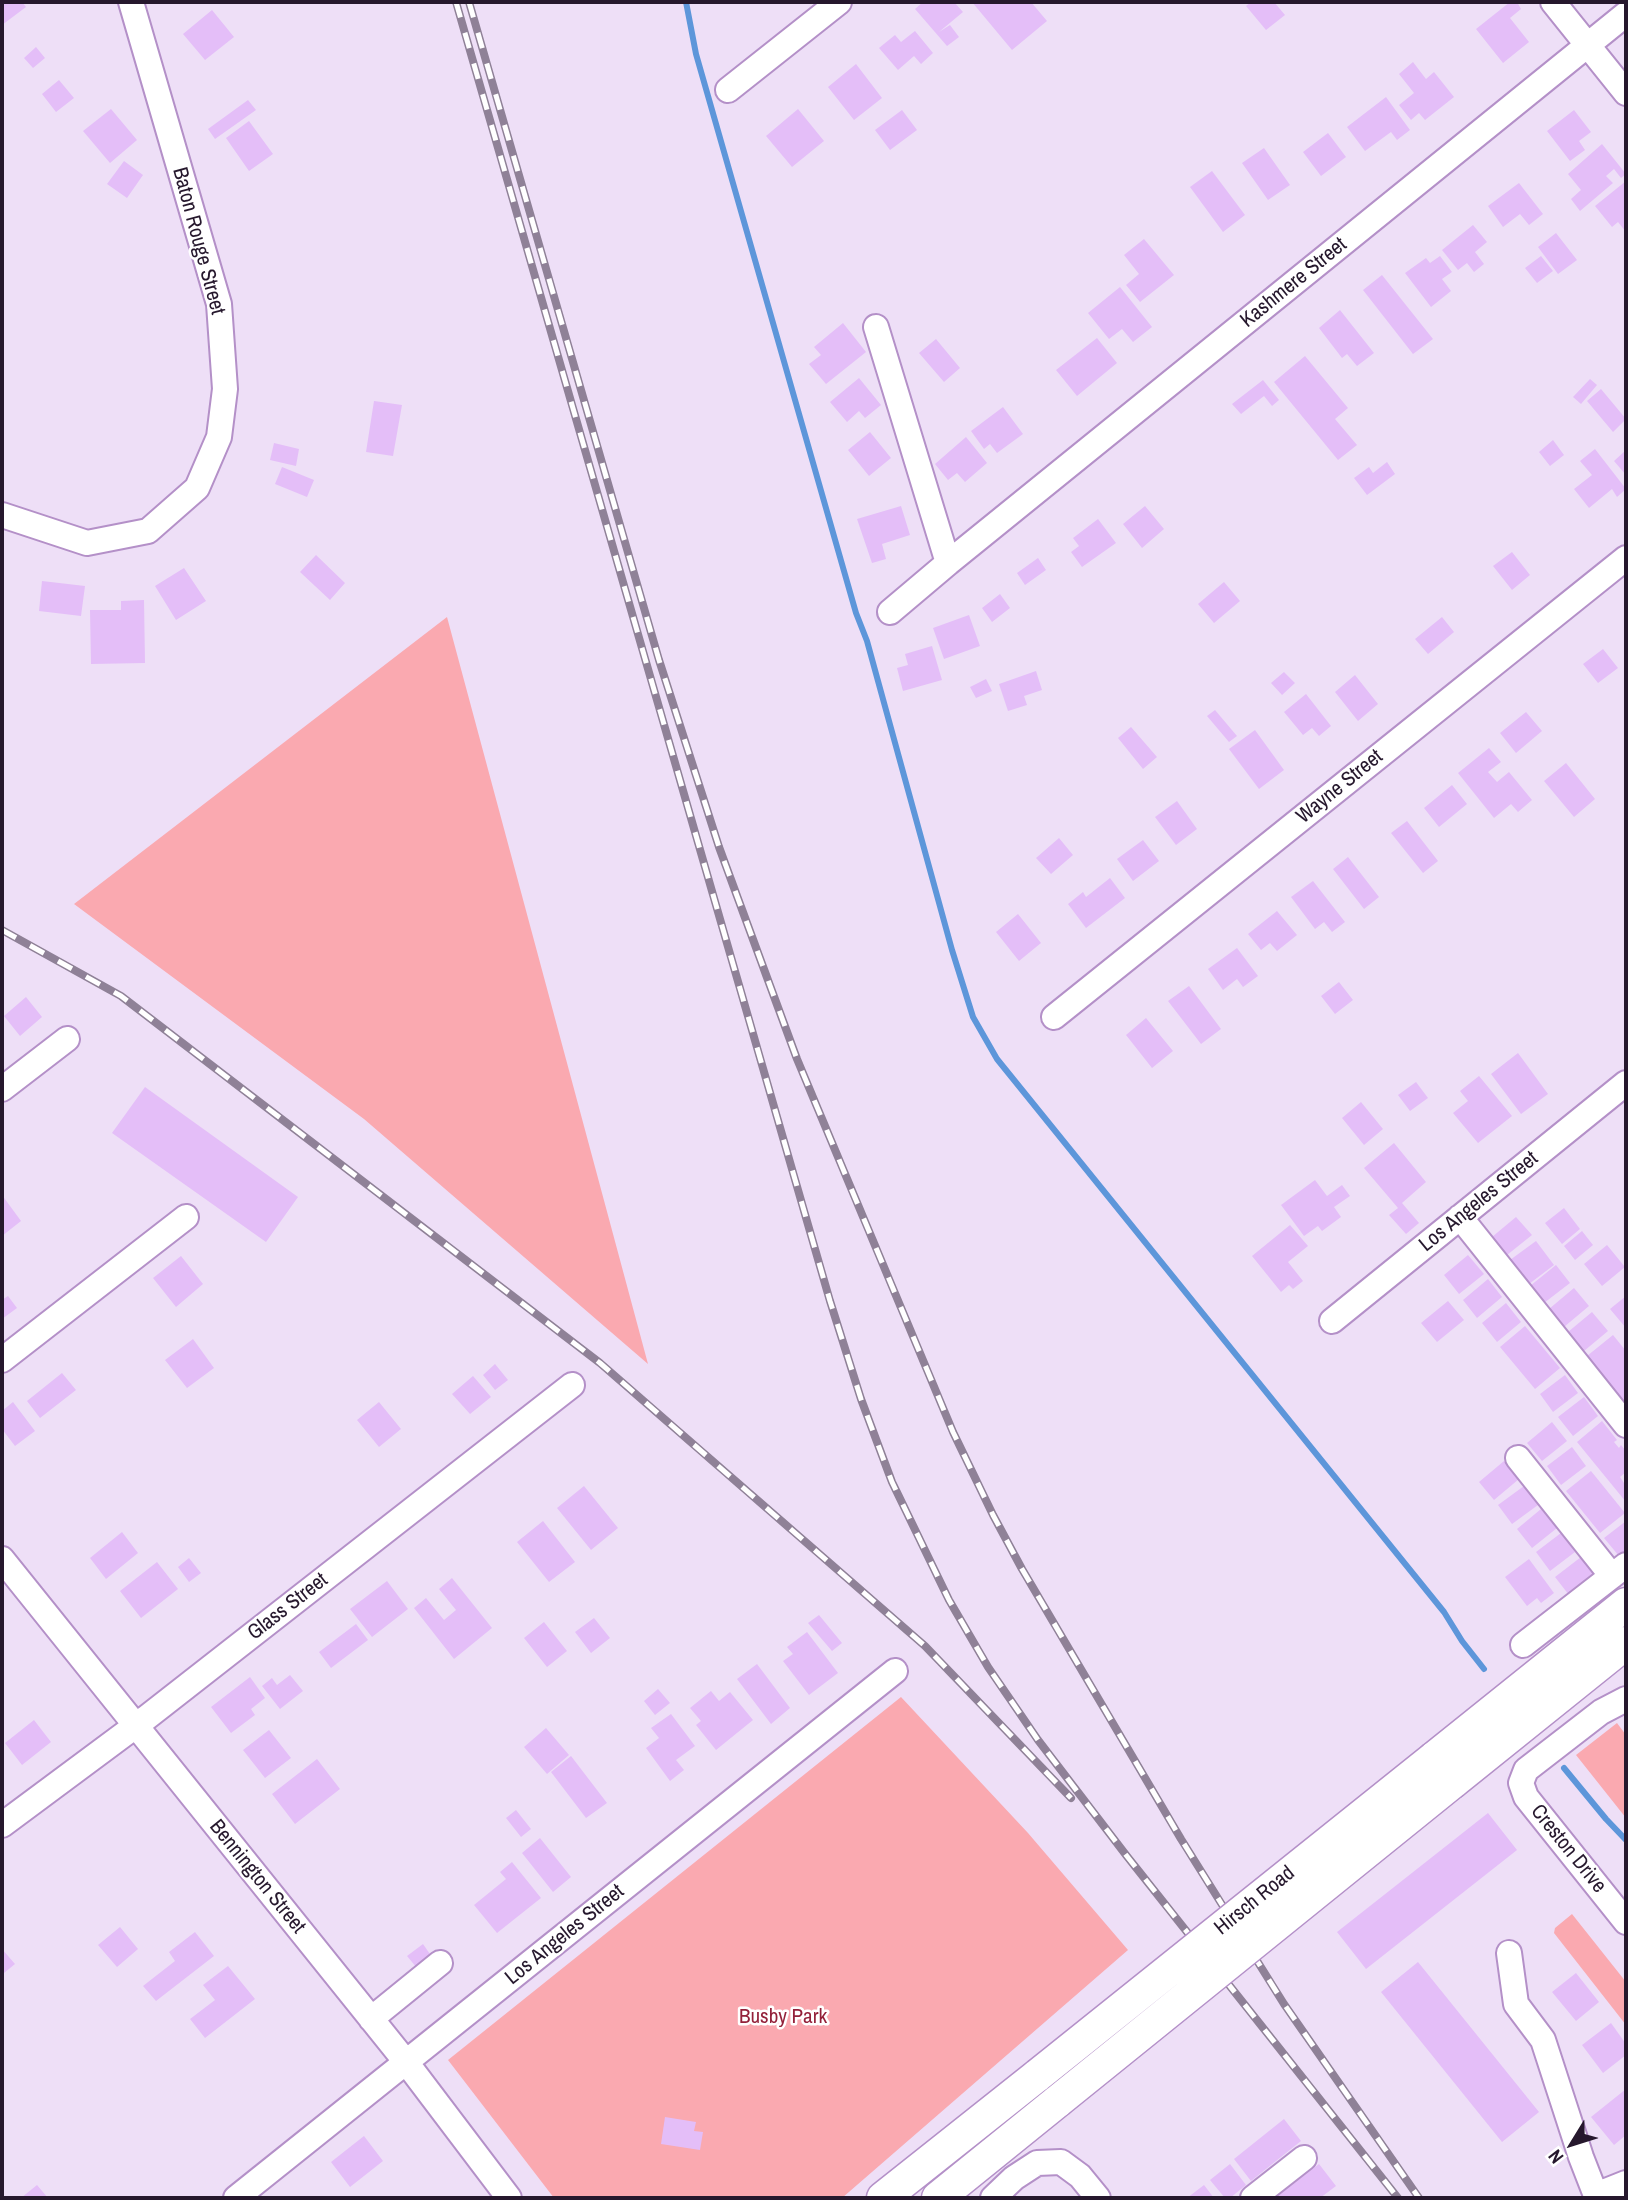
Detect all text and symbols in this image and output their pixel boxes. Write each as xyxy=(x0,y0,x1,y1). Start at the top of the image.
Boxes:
street label: Baton Rouge Street xyxy=(166,165,230,317)
street label: Kashmere Street xyxy=(1236,233,1352,333)
street label: Wayne Street xyxy=(1292,745,1388,829)
street label: Los Angeles Street xyxy=(1415,1146,1543,1258)
street label: Glass Street xyxy=(243,1568,333,1646)
street label: Creston Drive xyxy=(1525,1800,1611,1898)
street label: Bennington Street xyxy=(204,1815,310,1939)
street label: Hirsch Road xyxy=(1210,1861,1300,1941)
street label: Los Angeles Street xyxy=(501,1879,629,1991)
park label: Busby Park xyxy=(739,2004,827,2030)
north arrow xyxy=(1537,2109,1607,2179)
text: N xyxy=(1542,2144,1569,2169)

